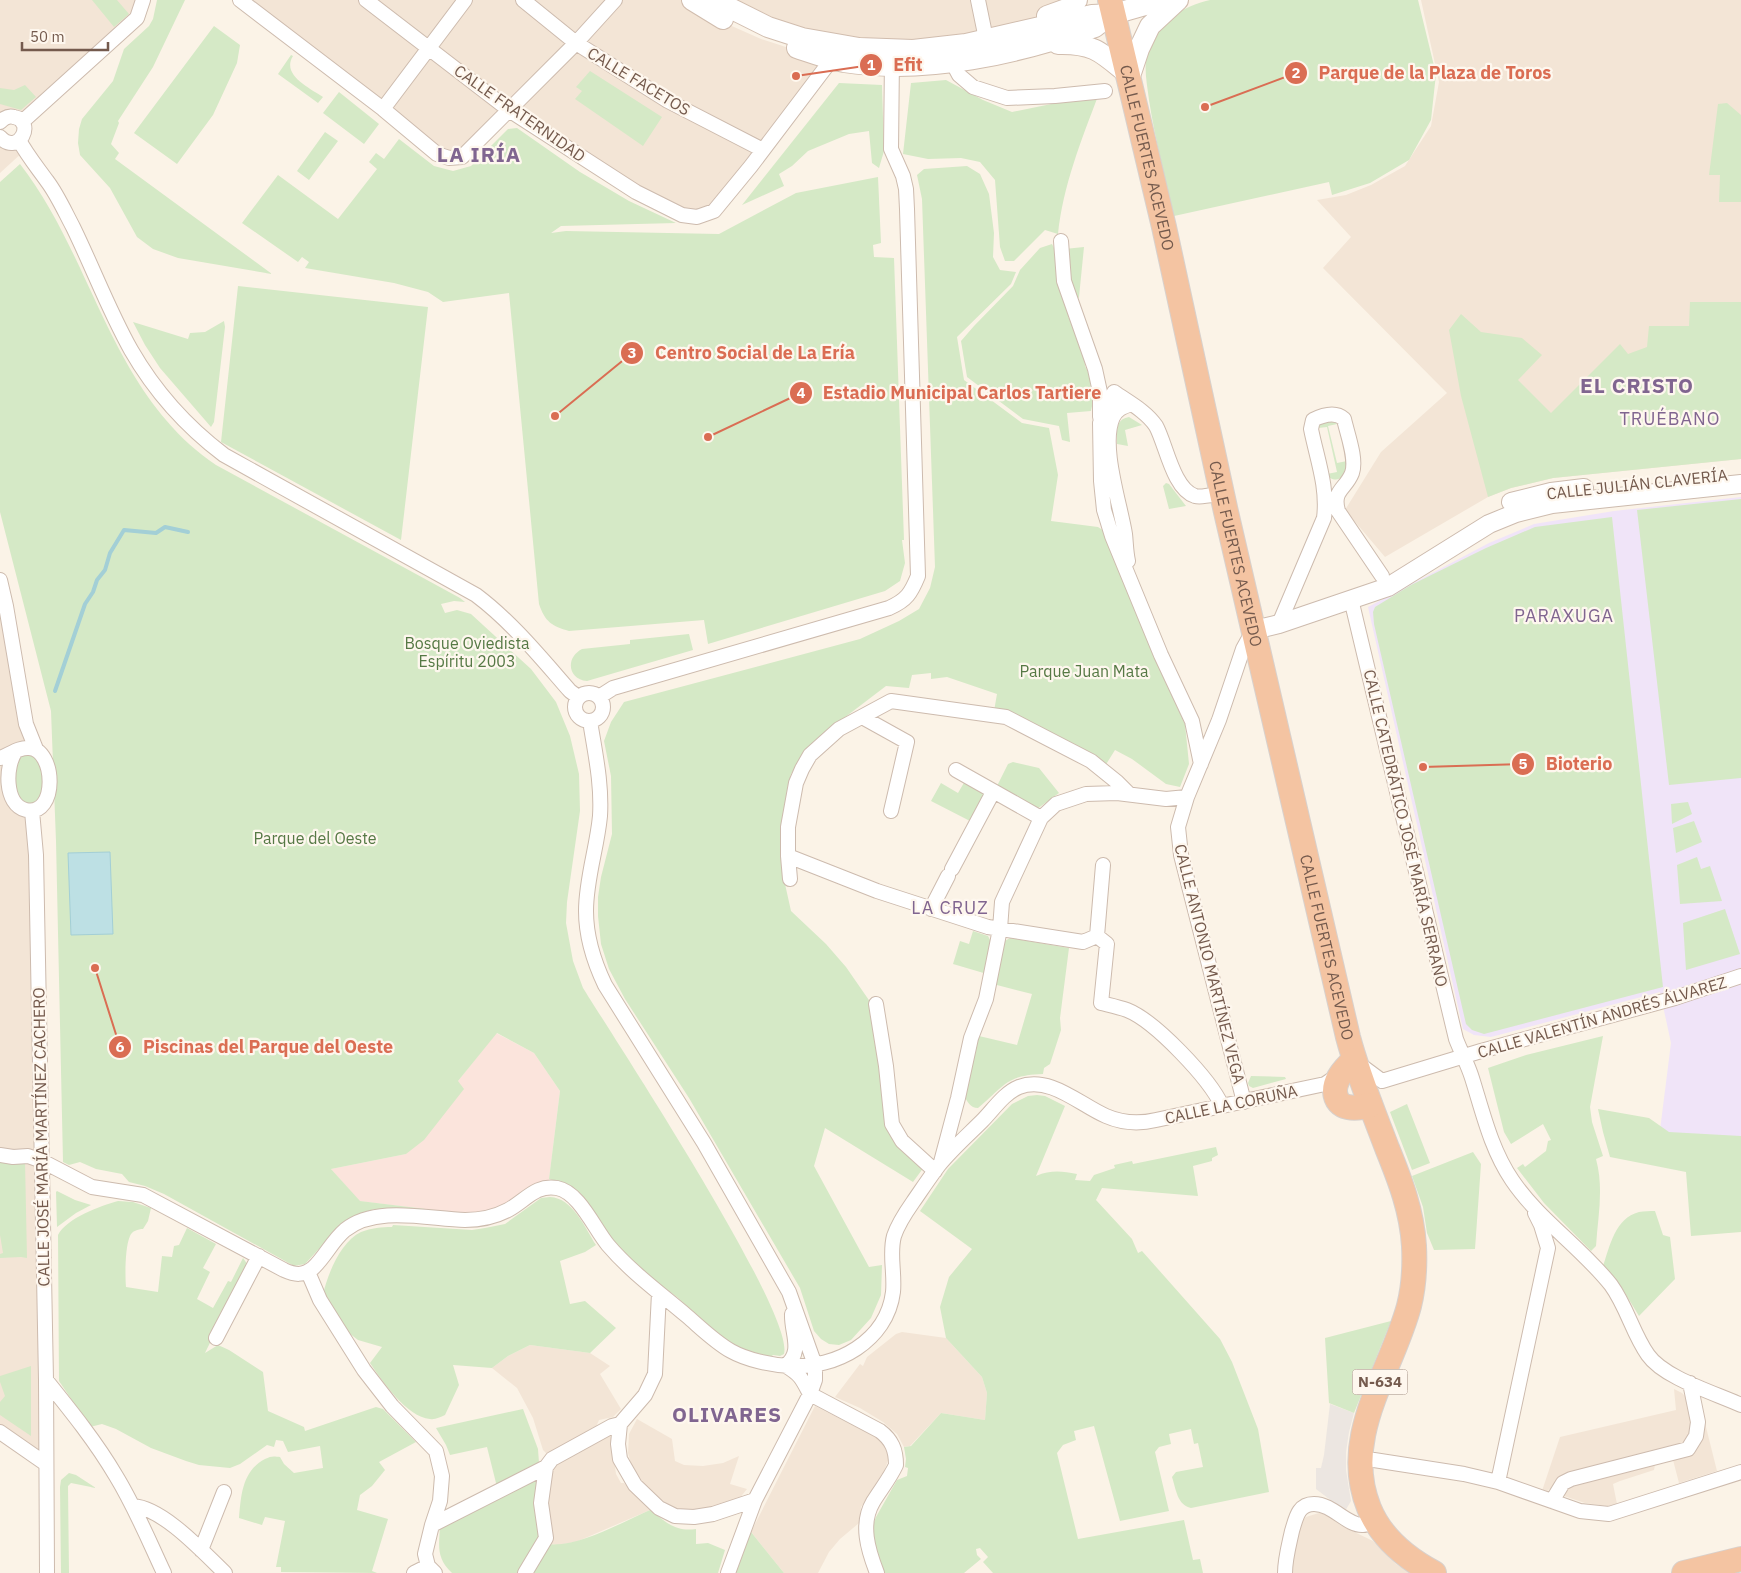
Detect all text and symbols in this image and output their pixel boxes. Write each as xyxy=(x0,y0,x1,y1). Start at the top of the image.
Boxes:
scale bar xyxy=(22,20,109,52)
text: 50 m xyxy=(30,27,65,46)
street label: CALLE FACETOS xyxy=(584,42,694,120)
callout: Efit xyxy=(858,48,933,81)
text: Efit xyxy=(893,53,923,76)
text: 1 xyxy=(866,55,876,74)
callout: Parque de la Plaza de Toros xyxy=(1283,56,1561,89)
street label: CALLE FRATERNIDAD xyxy=(450,60,590,166)
text: Parque de la Plaza de Toros xyxy=(1319,61,1551,84)
street label: CALLE FUERTES ACEVEDO xyxy=(1116,63,1179,252)
text: 2 xyxy=(1291,63,1301,82)
district label: LA IRÍA xyxy=(437,140,521,168)
callout: Centro Social de La Ería xyxy=(620,336,864,369)
text: Centro Social de La Ería xyxy=(655,341,855,364)
text: 3 xyxy=(627,343,637,362)
district label: EL CRISTO xyxy=(1580,371,1694,399)
callout: Estadio Municipal Carlos Tartiere xyxy=(788,376,1112,409)
text: Estadio Municipal Carlos Tartiere xyxy=(823,381,1101,404)
text: 4 xyxy=(796,383,806,402)
district label: TRUÉBANO xyxy=(1620,407,1720,430)
street label: CALLE FUERTES ACEVEDO xyxy=(1205,459,1267,649)
street label: CALLE JULIÁN CLAVERÍA xyxy=(1545,464,1729,503)
district label: PARAXUGA xyxy=(1514,604,1614,627)
park label: Bosque Oviedista Espíritu 2003 xyxy=(404,633,530,671)
park label: Parque Juan Mata xyxy=(1019,661,1149,681)
street label: CALLE CATEDRÁTICO JOSÉ MARÍA SERRANO xyxy=(1360,667,1453,989)
callout: Bioterio xyxy=(1510,747,1622,780)
text: Bioterio xyxy=(1546,752,1612,775)
text: 5 xyxy=(1518,754,1528,773)
park label: Parque del Oeste xyxy=(253,828,377,848)
street label: CALLE ANTONIO MARTÍNEZ VEGA xyxy=(1170,842,1250,1086)
street label: CALLE FUERTES ACEVEDO xyxy=(1296,852,1358,1042)
district label: LA CRUZ xyxy=(911,896,989,919)
street label: CALLE VALENTÍN ANDRÉS ÁLVAREZ xyxy=(1475,971,1729,1062)
street label: CALLE JOSÉ MARÍA MARTÍNEZ CACHERO xyxy=(27,987,54,1287)
callout: Piscinas del Parque del Oeste xyxy=(108,1030,403,1063)
text: Piscinas del Parque del Oeste xyxy=(143,1035,393,1058)
text: 6 xyxy=(115,1037,125,1056)
street label: CALLE LA CORUÑA xyxy=(1163,1080,1299,1128)
road number: N-634 xyxy=(1352,1370,1408,1394)
district label: OLIVARES xyxy=(672,1400,782,1428)

